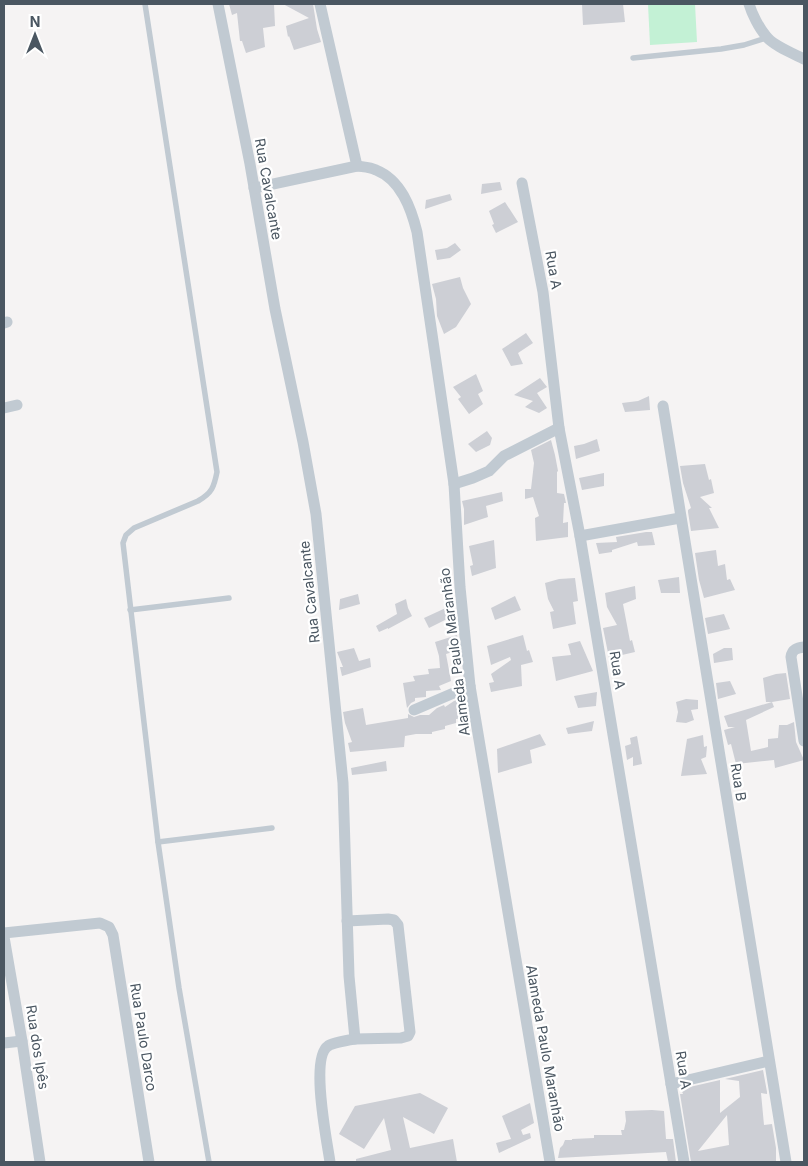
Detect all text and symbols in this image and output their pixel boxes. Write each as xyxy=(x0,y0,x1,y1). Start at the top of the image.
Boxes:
north arrow xyxy=(10,10,60,60)
text: N xyxy=(30,13,40,30)
street label: Rua Cavalcante xyxy=(252,137,286,241)
street label: Rua A xyxy=(542,249,566,291)
street label: Rua Cavalcante xyxy=(295,540,323,644)
street label: Alameda Paulo Maranhão xyxy=(435,567,473,737)
street label: Rua A xyxy=(607,650,629,691)
street label: Rua B xyxy=(728,762,750,802)
street label: Alameda Paulo Maranhão xyxy=(523,963,569,1133)
street label: Rua Paulo Darco xyxy=(127,982,161,1092)
street label: Rua dos Ipês xyxy=(23,1004,53,1090)
street label: Rua A xyxy=(673,1050,695,1091)

